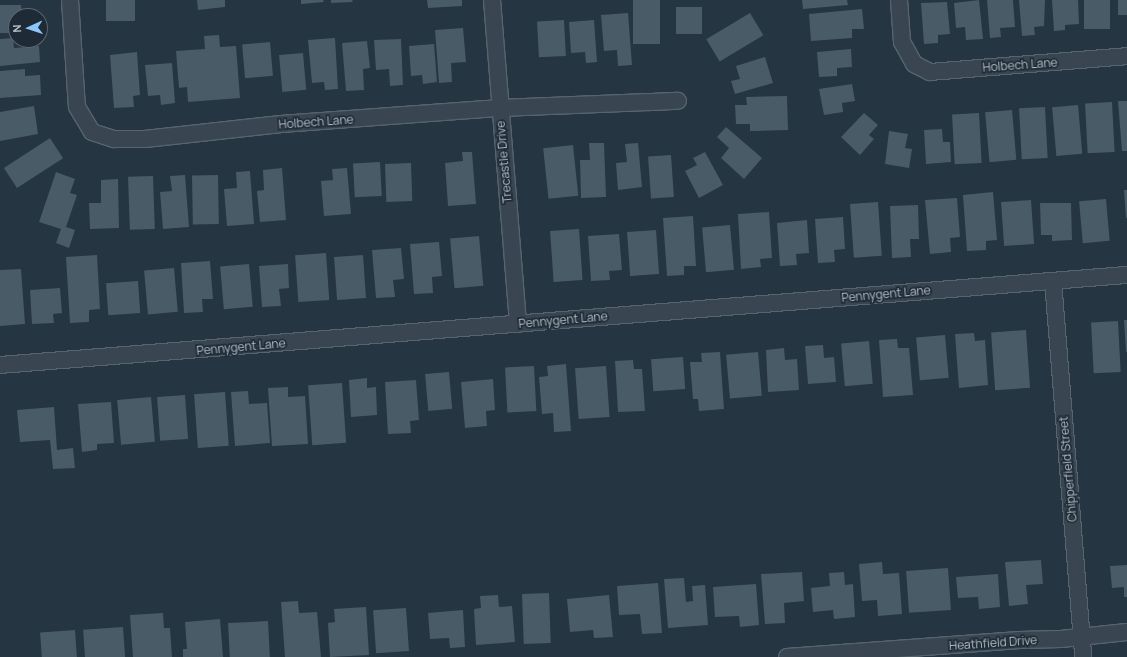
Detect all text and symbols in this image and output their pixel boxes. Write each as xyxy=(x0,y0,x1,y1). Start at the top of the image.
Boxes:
north arrow xyxy=(8,8,48,48)
text: N xyxy=(9,24,24,33)
street label: Holbech Lane xyxy=(982,55,1058,75)
street label: Holbech Lane xyxy=(278,112,354,132)
street label: Trecastle Drive xyxy=(493,120,515,204)
street label: Pennygent Lane xyxy=(841,283,931,305)
street label: Pennygent Lane xyxy=(518,309,608,331)
street label: Pennygent Lane xyxy=(196,336,286,358)
street label: Chipperfield Street xyxy=(1056,416,1080,522)
street label: Heathfield Drive xyxy=(948,633,1038,653)

